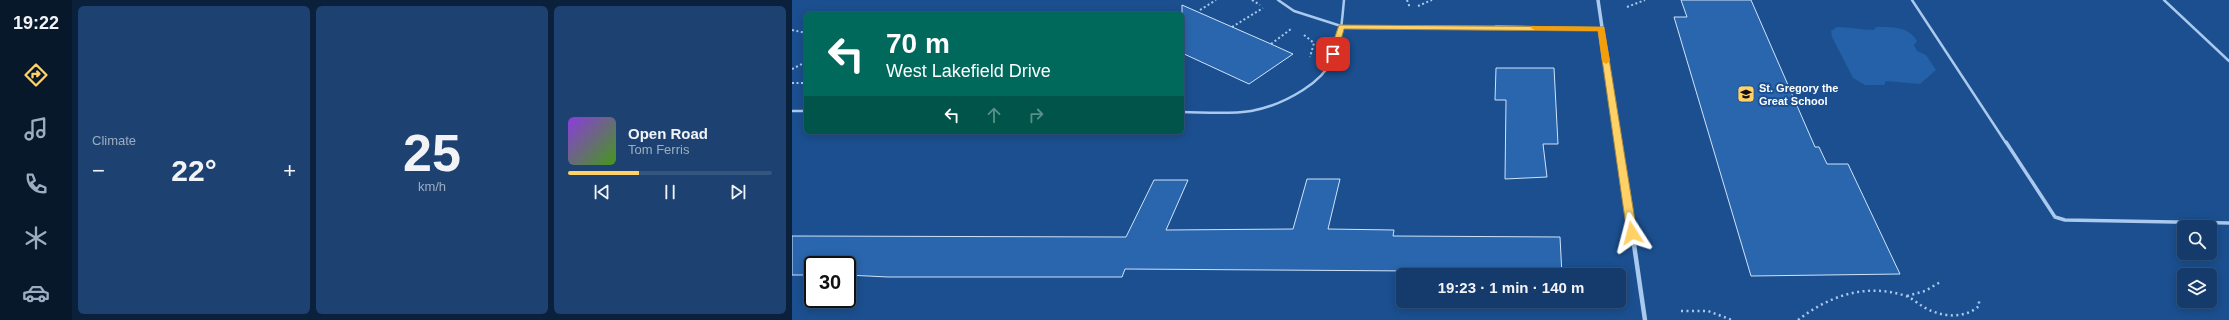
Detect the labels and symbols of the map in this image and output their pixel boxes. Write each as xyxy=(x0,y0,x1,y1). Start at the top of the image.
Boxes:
pin xyxy=(1316,37,1350,71)
place label: St. Gregory the Great School xyxy=(1759,82,1838,107)
school or university icon: St. Gregory the Great School xyxy=(1736,84,1756,104)
position arrow xyxy=(1611,212,1653,254)
speed limit sign: 30 xyxy=(804,256,856,308)

